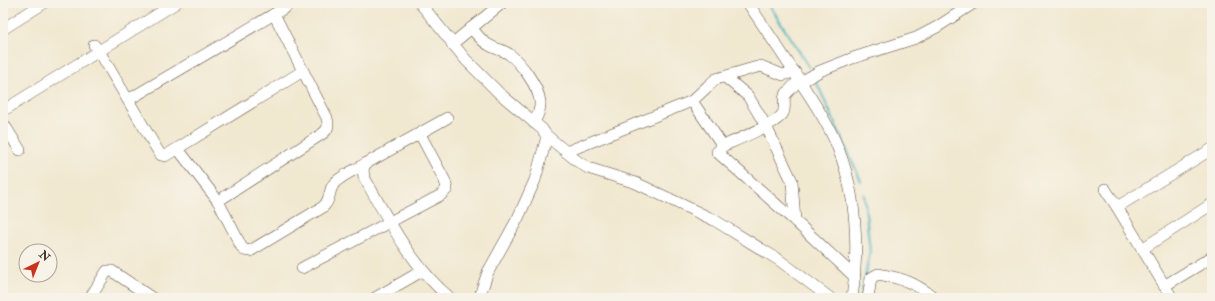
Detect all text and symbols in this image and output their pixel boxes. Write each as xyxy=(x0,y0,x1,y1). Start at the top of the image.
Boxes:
north arrow xyxy=(18,243,58,283)
text: N xyxy=(36,247,53,265)

